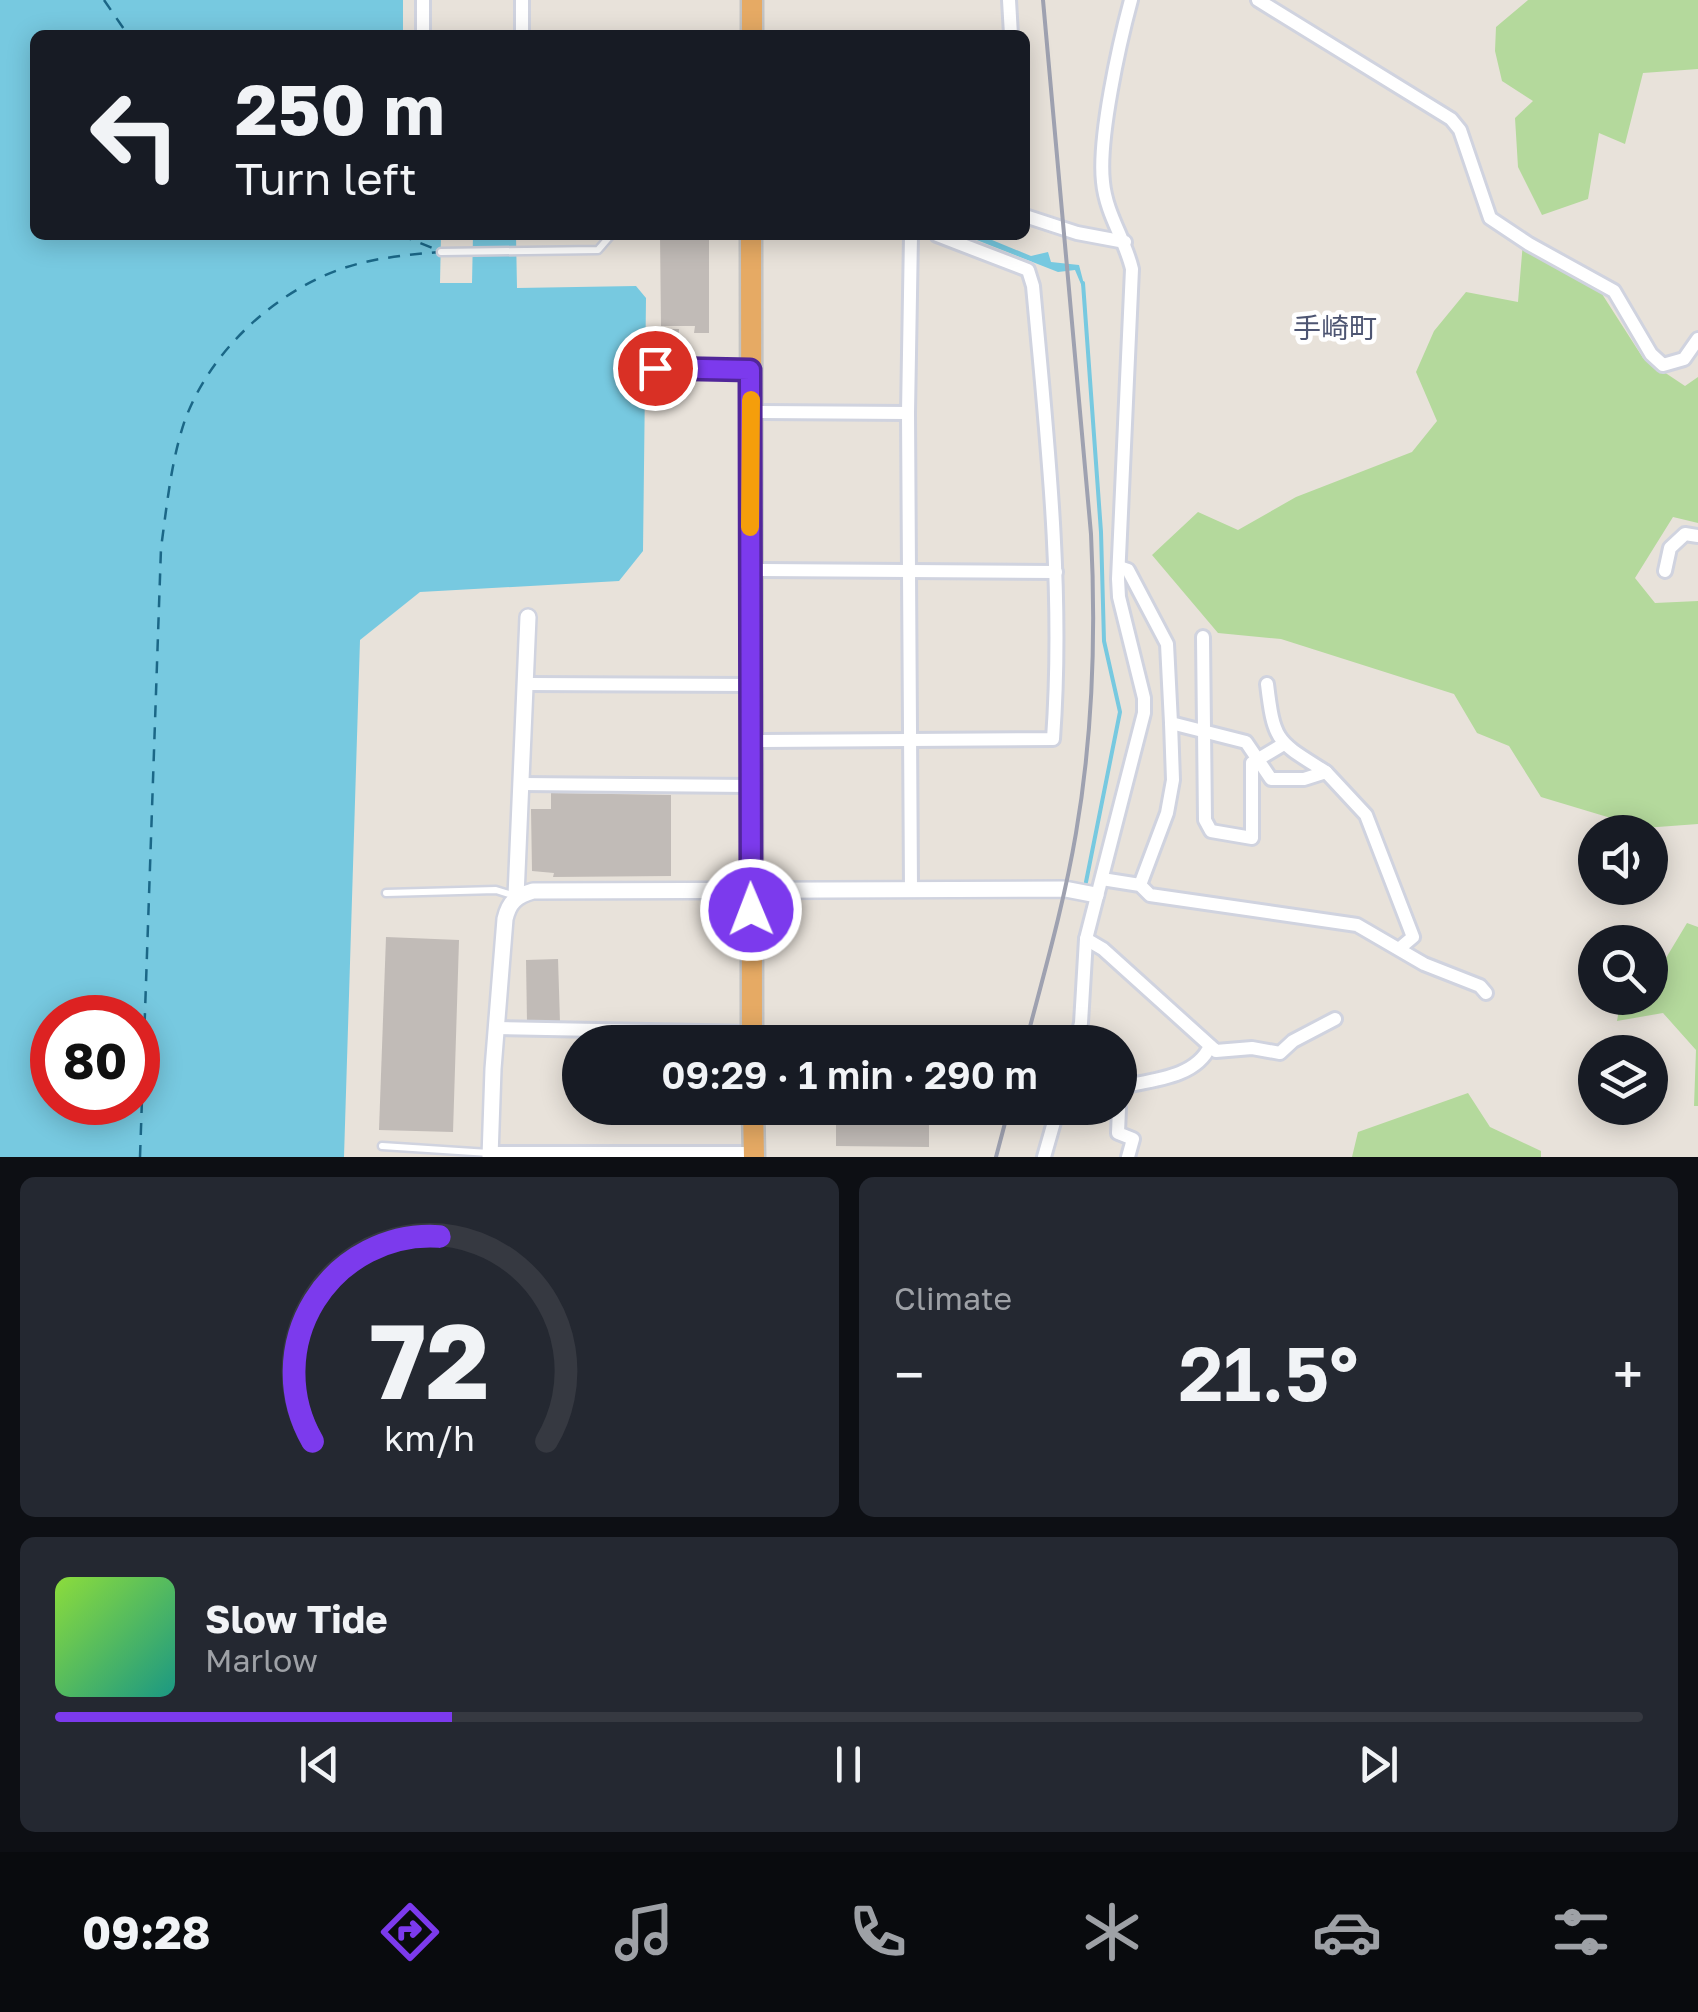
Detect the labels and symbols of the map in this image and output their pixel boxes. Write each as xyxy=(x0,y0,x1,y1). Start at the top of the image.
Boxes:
district label: 手崎町 xyxy=(1293,311,1377,344)
pin xyxy=(613,326,698,411)
position arrow xyxy=(699,858,803,962)
speed limit sign: 80 xyxy=(30,995,160,1125)

